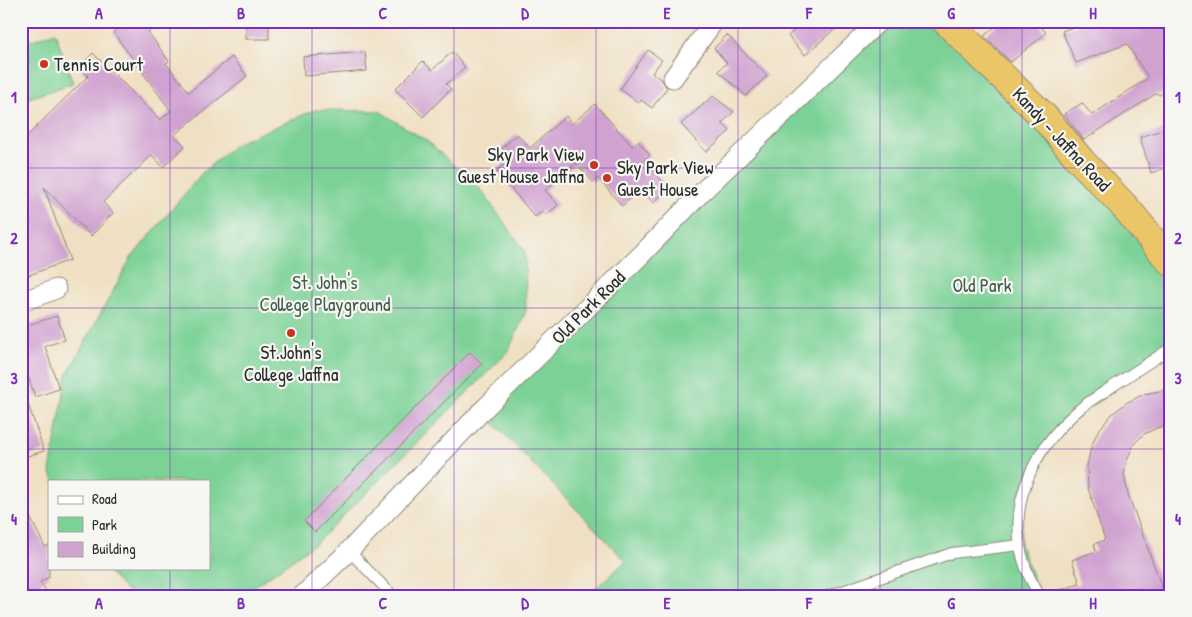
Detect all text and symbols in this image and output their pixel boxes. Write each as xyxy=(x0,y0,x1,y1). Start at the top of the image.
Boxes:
text: A xyxy=(95,2,103,24)
text: B xyxy=(237,2,245,24)
text: C xyxy=(379,2,388,24)
text: D xyxy=(521,2,529,24)
text: E xyxy=(663,2,671,24)
text: F xyxy=(805,2,813,24)
text: G xyxy=(947,2,955,24)
text: H xyxy=(1089,2,1097,24)
place label: Tennis Court xyxy=(54,51,144,77)
marker: Tennis Court xyxy=(38,58,50,70)
street label: Kandy - Jaffna Road xyxy=(1007,81,1118,197)
text: 1 xyxy=(11,86,17,108)
text: 1 xyxy=(1175,86,1181,108)
place label: Sky Park View Guest House Jaffna xyxy=(458,141,585,189)
place label: Sky Park View Guest House xyxy=(617,154,714,202)
marker: Sky Park View Guest House Jaffna xyxy=(588,159,600,171)
marker: Sky Park View Guest House xyxy=(601,172,613,184)
text: 2 xyxy=(10,227,18,249)
text: 2 xyxy=(1174,227,1182,249)
street label: Old Park Road xyxy=(545,264,631,350)
park label: St. John's College Playground xyxy=(260,269,391,317)
park label: Old Park xyxy=(952,272,1012,298)
marker: St.John's College Jaffna xyxy=(285,327,297,339)
place label: St.John's College Jaffna xyxy=(244,339,339,387)
text: 3 xyxy=(10,367,18,389)
text: 3 xyxy=(1174,367,1182,389)
legend xyxy=(48,480,210,570)
text: Road xyxy=(92,488,117,509)
text: 4 xyxy=(11,508,17,530)
text: 4 xyxy=(1175,508,1181,530)
text: Park xyxy=(92,514,117,535)
text: Building xyxy=(92,538,136,559)
text: A xyxy=(95,592,103,614)
text: B xyxy=(237,592,245,614)
text: C xyxy=(379,592,388,614)
text: D xyxy=(521,592,529,614)
text: E xyxy=(663,592,671,614)
text: F xyxy=(805,592,813,614)
text: G xyxy=(947,592,955,614)
text: H xyxy=(1089,592,1097,614)

